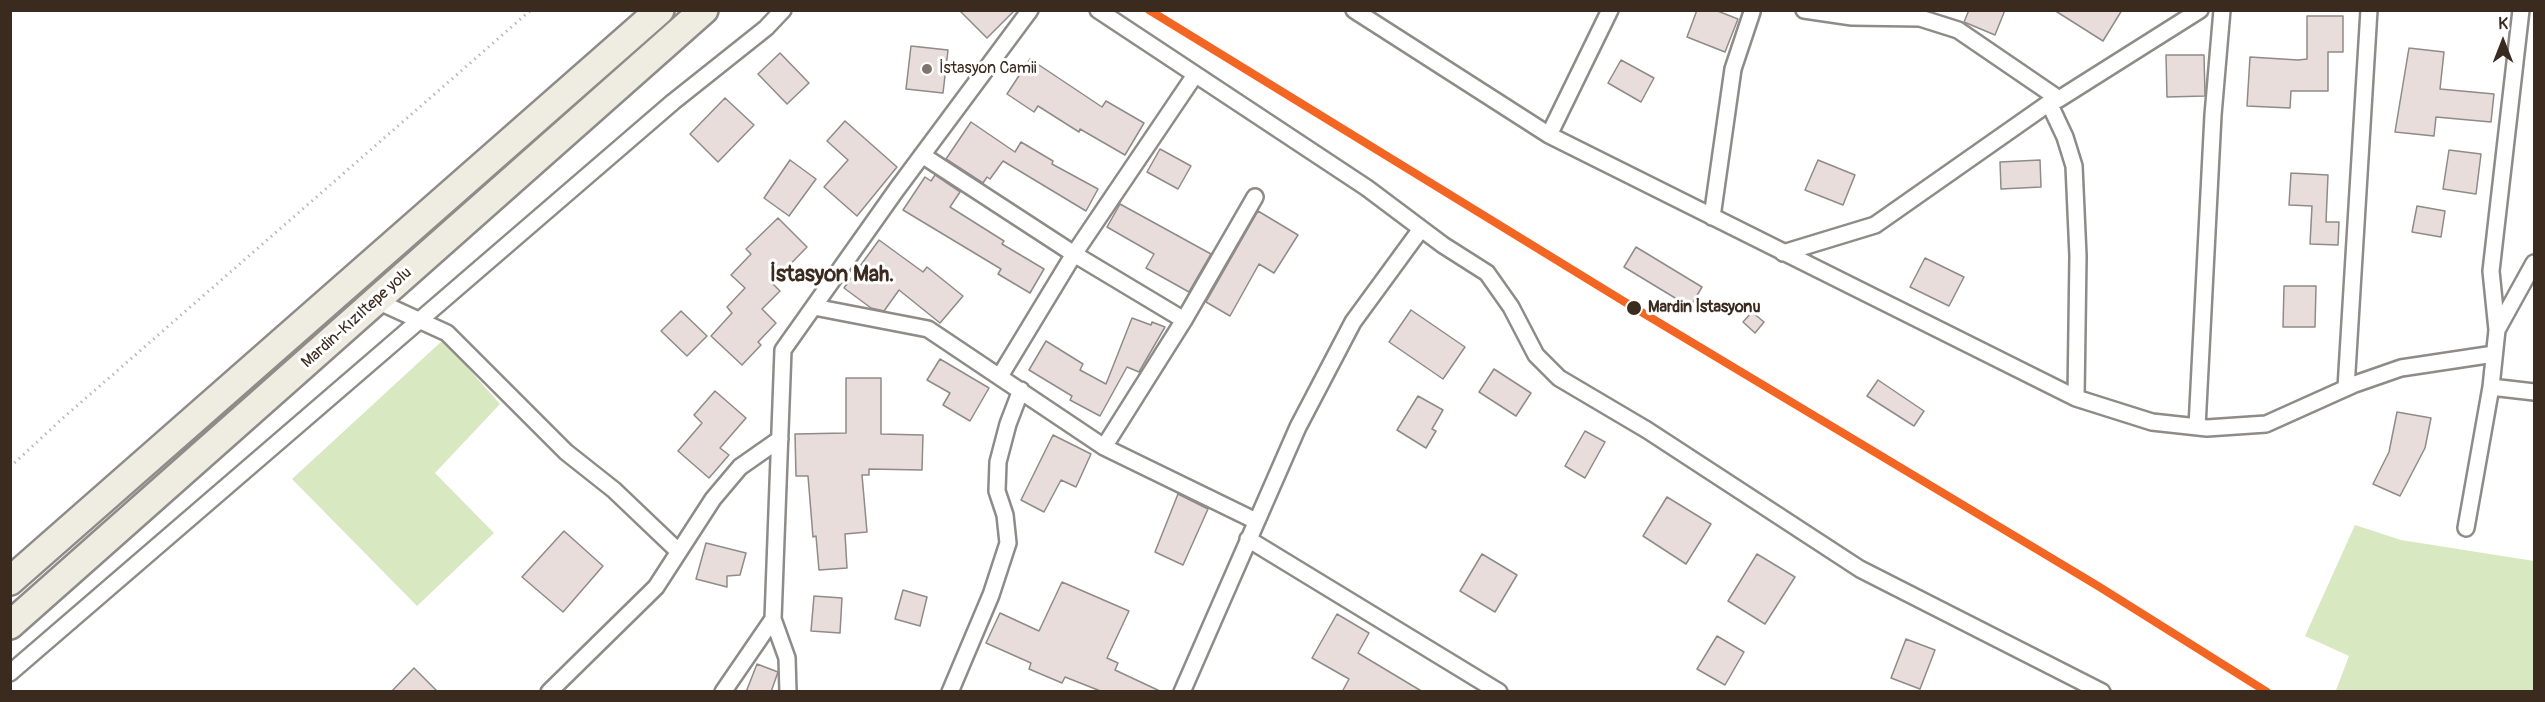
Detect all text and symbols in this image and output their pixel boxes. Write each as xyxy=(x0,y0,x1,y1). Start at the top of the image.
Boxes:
north arrow xyxy=(2473,12,2533,72)
text: K xyxy=(2498,14,2508,34)
place label: İstasyon Camii xyxy=(939,59,1037,79)
marker: İstasyon Camii xyxy=(920,62,934,76)
district label: İstasyon Mah. xyxy=(770,262,894,288)
street label: Mardin-Kızıltepe yolu xyxy=(298,263,416,373)
place label: Mardin İstasyonu xyxy=(1648,298,1760,318)
marker: Mardin İstasyonu xyxy=(1625,299,1643,317)

